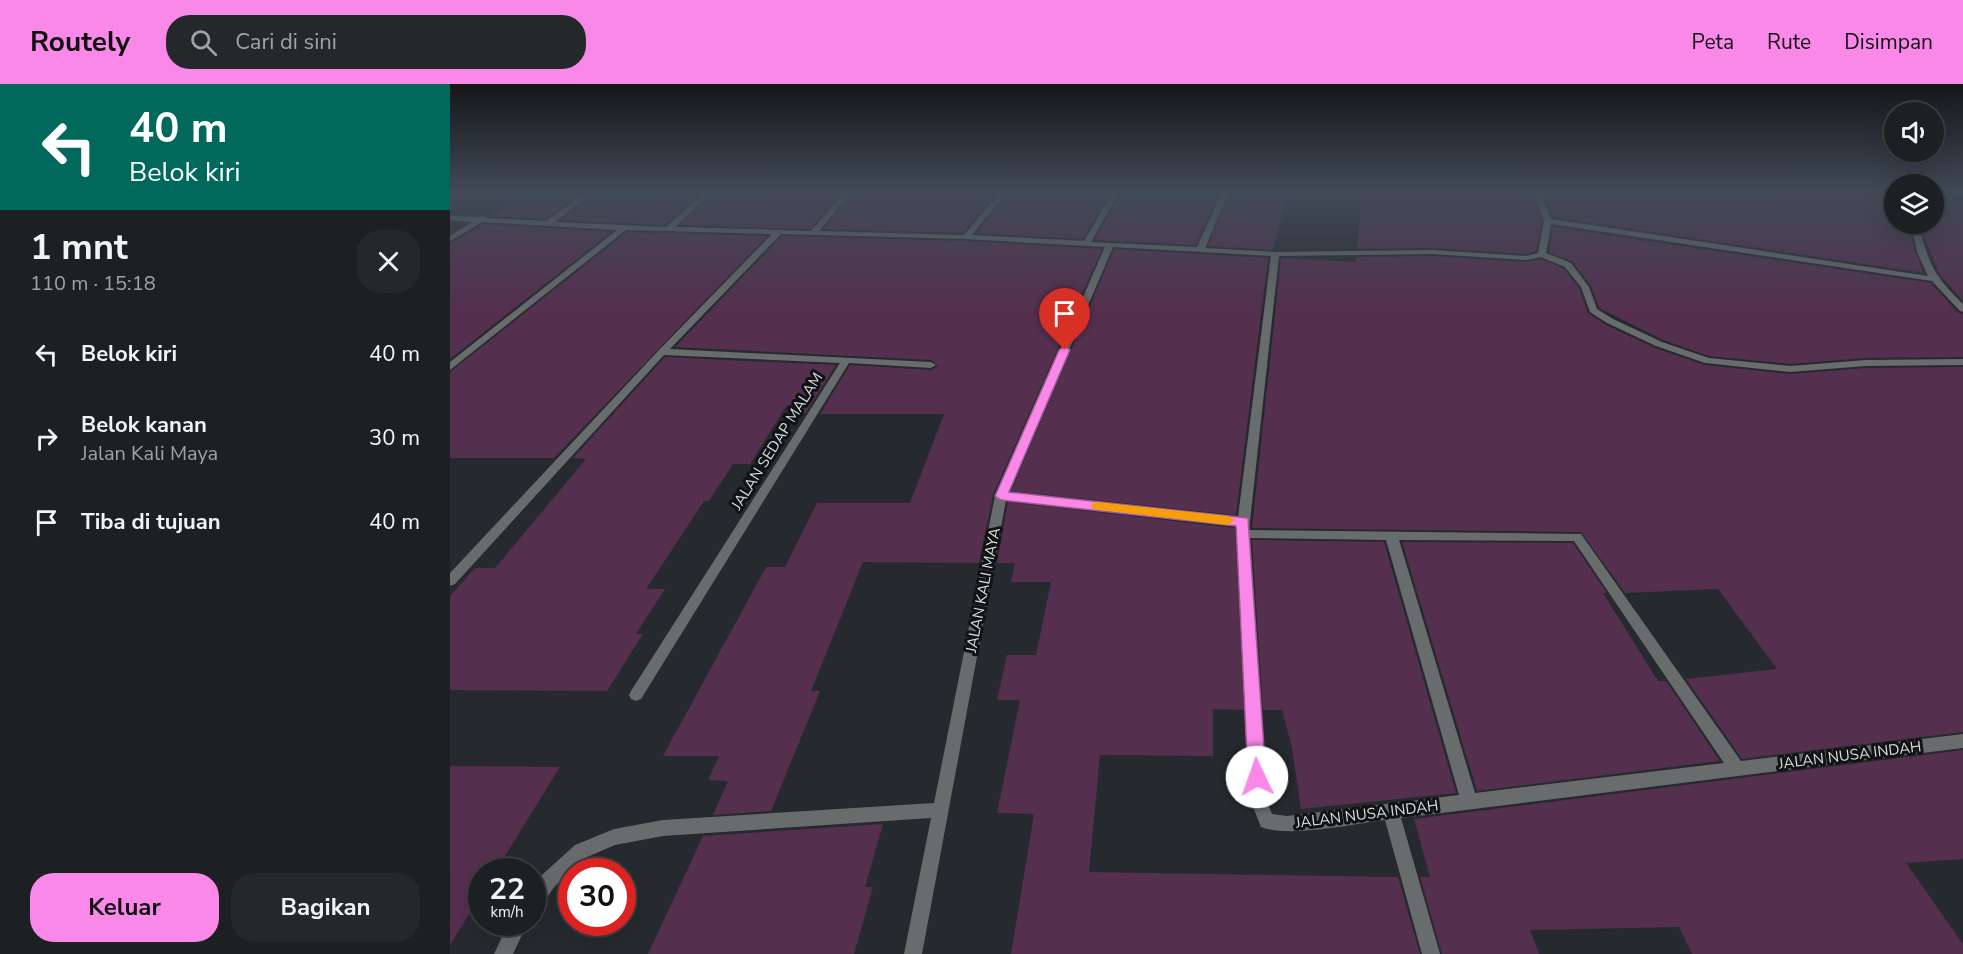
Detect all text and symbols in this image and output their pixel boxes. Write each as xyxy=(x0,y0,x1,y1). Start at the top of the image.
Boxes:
search box xyxy=(166,15,586,69)
text: Routely xyxy=(30,23,130,61)
icon: search xyxy=(187,26,220,59)
text: Cari di sini xyxy=(235,27,337,57)
text: Peta xyxy=(1692,28,1734,56)
text: Rute xyxy=(1767,28,1811,56)
text: Disimpan xyxy=(1844,28,1933,56)
text: 40 m xyxy=(129,100,228,157)
map controls xyxy=(1884,102,1944,234)
button: sound xyxy=(1884,102,1944,162)
icon: left xyxy=(30,108,108,186)
text: Belok kiri xyxy=(129,154,241,191)
button: layers xyxy=(1884,174,1944,234)
text: 1 mnt xyxy=(30,223,128,272)
button: close xyxy=(357,230,420,293)
text: 110 m · 15:18 xyxy=(30,270,156,297)
pin xyxy=(1039,288,1090,350)
icon: arrive xyxy=(1048,297,1081,330)
icon: left xyxy=(30,338,63,371)
text: Belok kiri xyxy=(81,339,177,369)
text: 40 m xyxy=(369,339,420,369)
street label: JALAN SEDAP MALAM xyxy=(726,369,827,514)
text: Belok kanan xyxy=(81,410,207,440)
icon: right xyxy=(30,422,63,455)
text: 30 m xyxy=(369,423,420,453)
text: Jalan Kali Maya xyxy=(81,440,218,467)
icon: arrive xyxy=(30,506,63,539)
text: Tiba di tujuan xyxy=(81,507,221,537)
text: 40 m xyxy=(369,507,420,537)
street label: JALAN KALI MAYA xyxy=(961,526,1005,655)
street label: JALAN NUSA INDAH xyxy=(1776,736,1923,774)
position arrow xyxy=(1225,745,1289,809)
street label: JALAN NUSA INDAH xyxy=(1293,795,1440,833)
speed limit sign: 30 xyxy=(558,858,636,936)
text: 22 xyxy=(489,869,525,910)
button: Keluar xyxy=(30,873,219,942)
button: Bagikan xyxy=(231,873,420,942)
text: km/h xyxy=(490,902,524,922)

